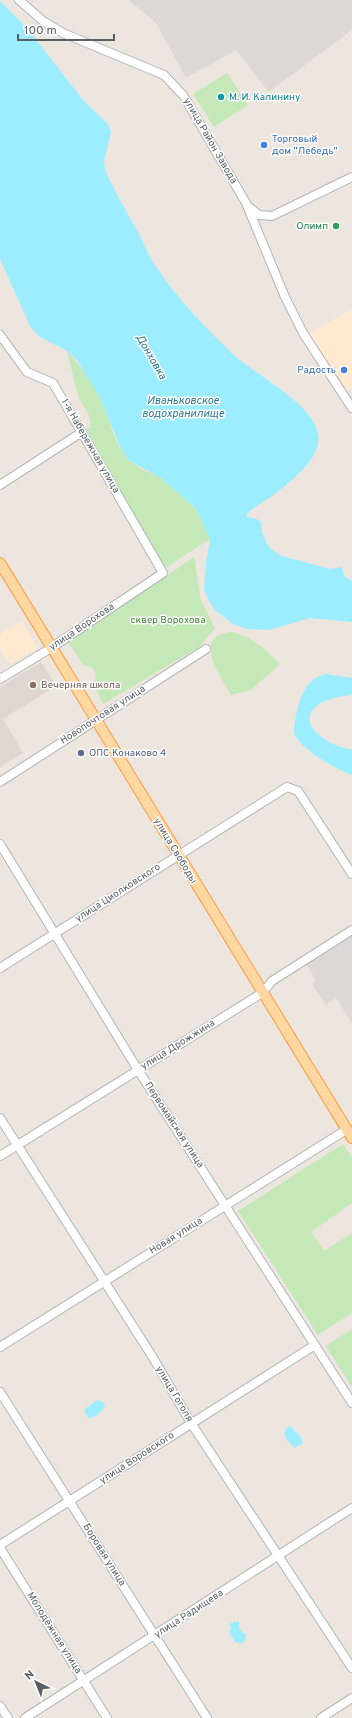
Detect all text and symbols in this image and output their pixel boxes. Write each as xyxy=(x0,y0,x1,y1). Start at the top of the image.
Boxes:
scale bar xyxy=(18,16,114,42)
text: 100 m xyxy=(24,23,57,39)
place label: М. И. Калинину xyxy=(229,91,300,104)
marker: М. И. Калинину xyxy=(216,92,226,102)
street label: улица Район Завода xyxy=(180,96,240,186)
place label: Торговый дом "Лебедь" xyxy=(272,133,338,158)
marker: Торговый дом "Лебедь" xyxy=(259,140,269,150)
place label: Олимп xyxy=(296,220,328,233)
marker: Олимп xyxy=(331,221,341,231)
water label: Донховка xyxy=(132,332,170,382)
place label: Радость xyxy=(297,364,336,377)
marker: Радость xyxy=(339,365,349,375)
water label: Иваньковское водохранилище xyxy=(142,394,224,421)
street label: 1-я Набережная улица xyxy=(58,397,122,495)
street label: улица Ворохова xyxy=(47,600,117,654)
park label: сквер Ворохова xyxy=(131,614,205,627)
place label: Вечерняя школа xyxy=(41,679,120,692)
marker: Вечерняя школа xyxy=(28,680,38,690)
street label: Новопочтовая улица xyxy=(58,683,148,747)
place label: ОПС Конаково 4 xyxy=(89,747,166,760)
marker: ОПС Конаково 4 xyxy=(76,748,86,758)
street label: улица Свободы xyxy=(150,816,200,886)
street label: улица Циолковского xyxy=(73,860,163,925)
street label: улица Дрожжина xyxy=(138,1017,218,1073)
street label: Первомайская улица xyxy=(141,1079,207,1171)
street label: Новая улица xyxy=(147,1215,205,1257)
street label: улица Гоголя xyxy=(152,1364,196,1424)
street label: улица Воровского xyxy=(97,1429,177,1487)
street label: Боровая улица xyxy=(80,1521,128,1589)
street label: улица Радищева xyxy=(152,1587,226,1641)
street label: Молодёжная улица xyxy=(24,1590,84,1676)
north arrow xyxy=(16,1662,56,1702)
text: N xyxy=(22,1668,38,1683)

